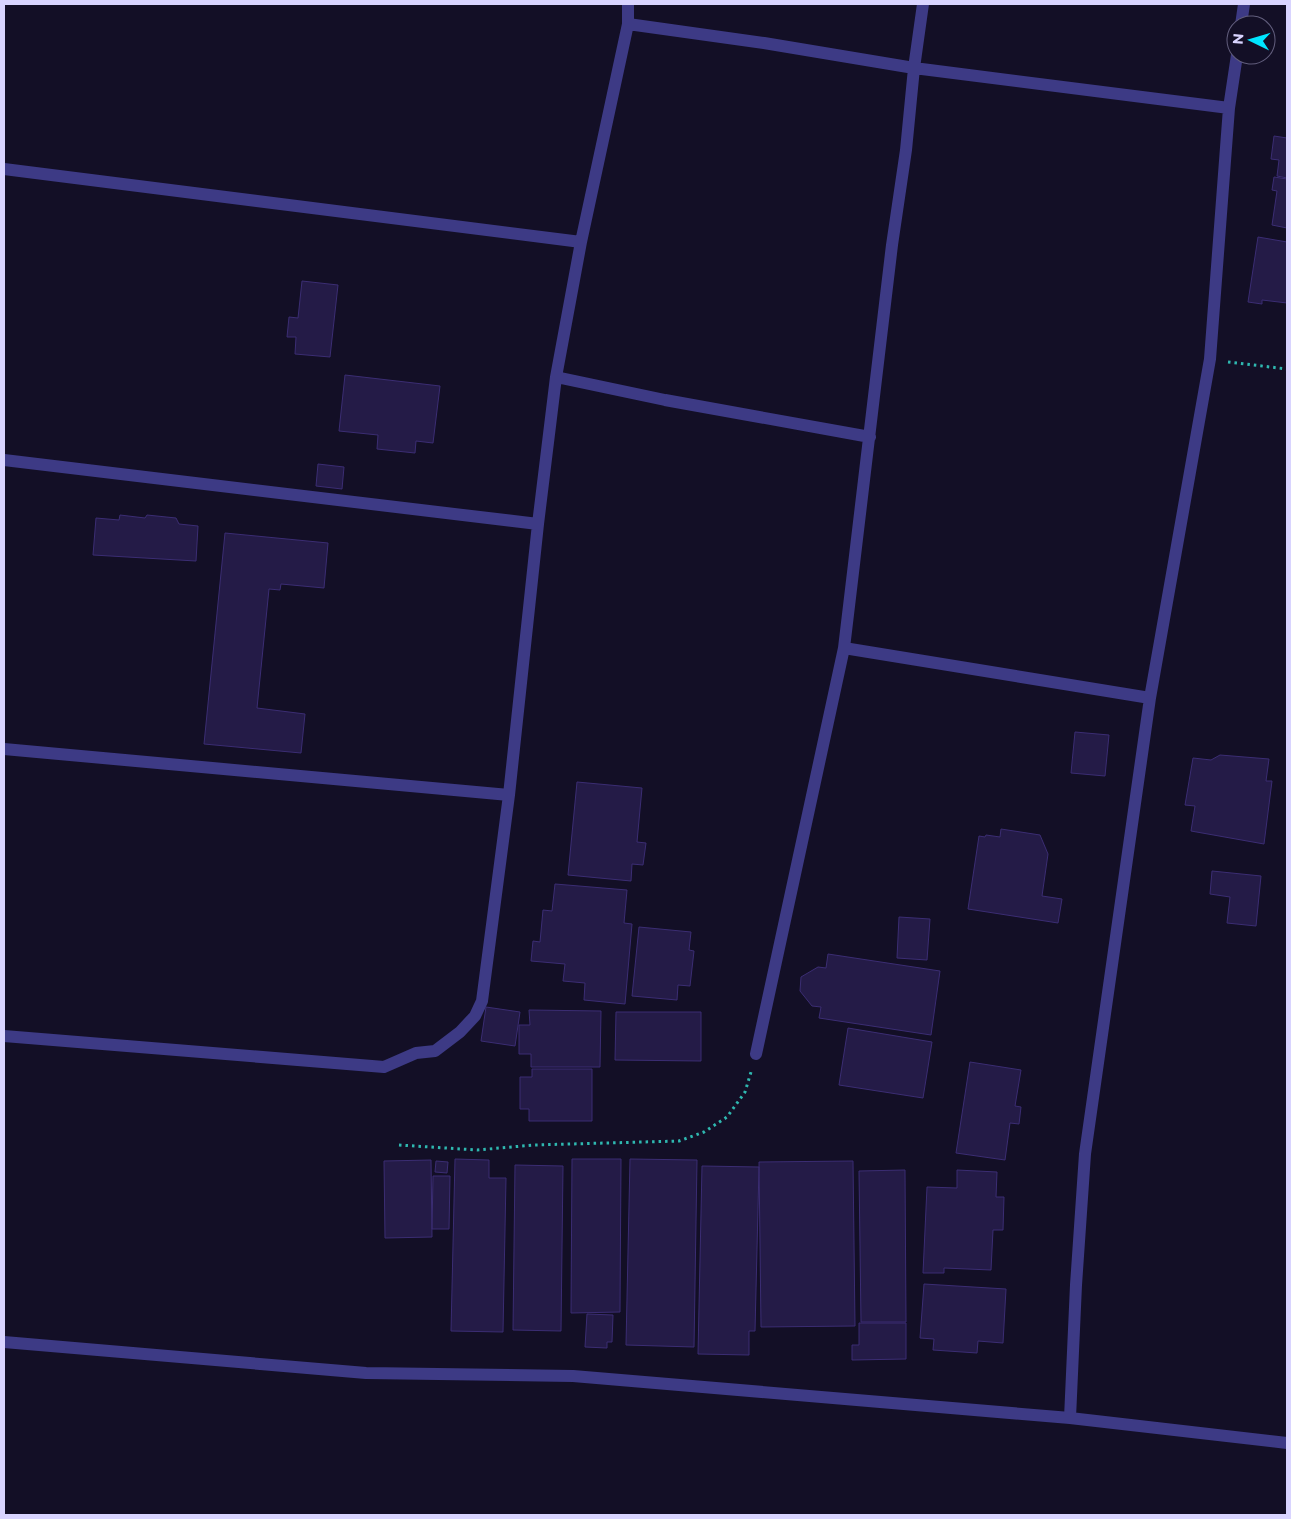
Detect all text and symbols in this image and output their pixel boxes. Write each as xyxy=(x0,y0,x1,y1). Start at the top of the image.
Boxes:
north arrow xyxy=(1226,15,1276,65)
text: N xyxy=(1229,32,1248,45)

